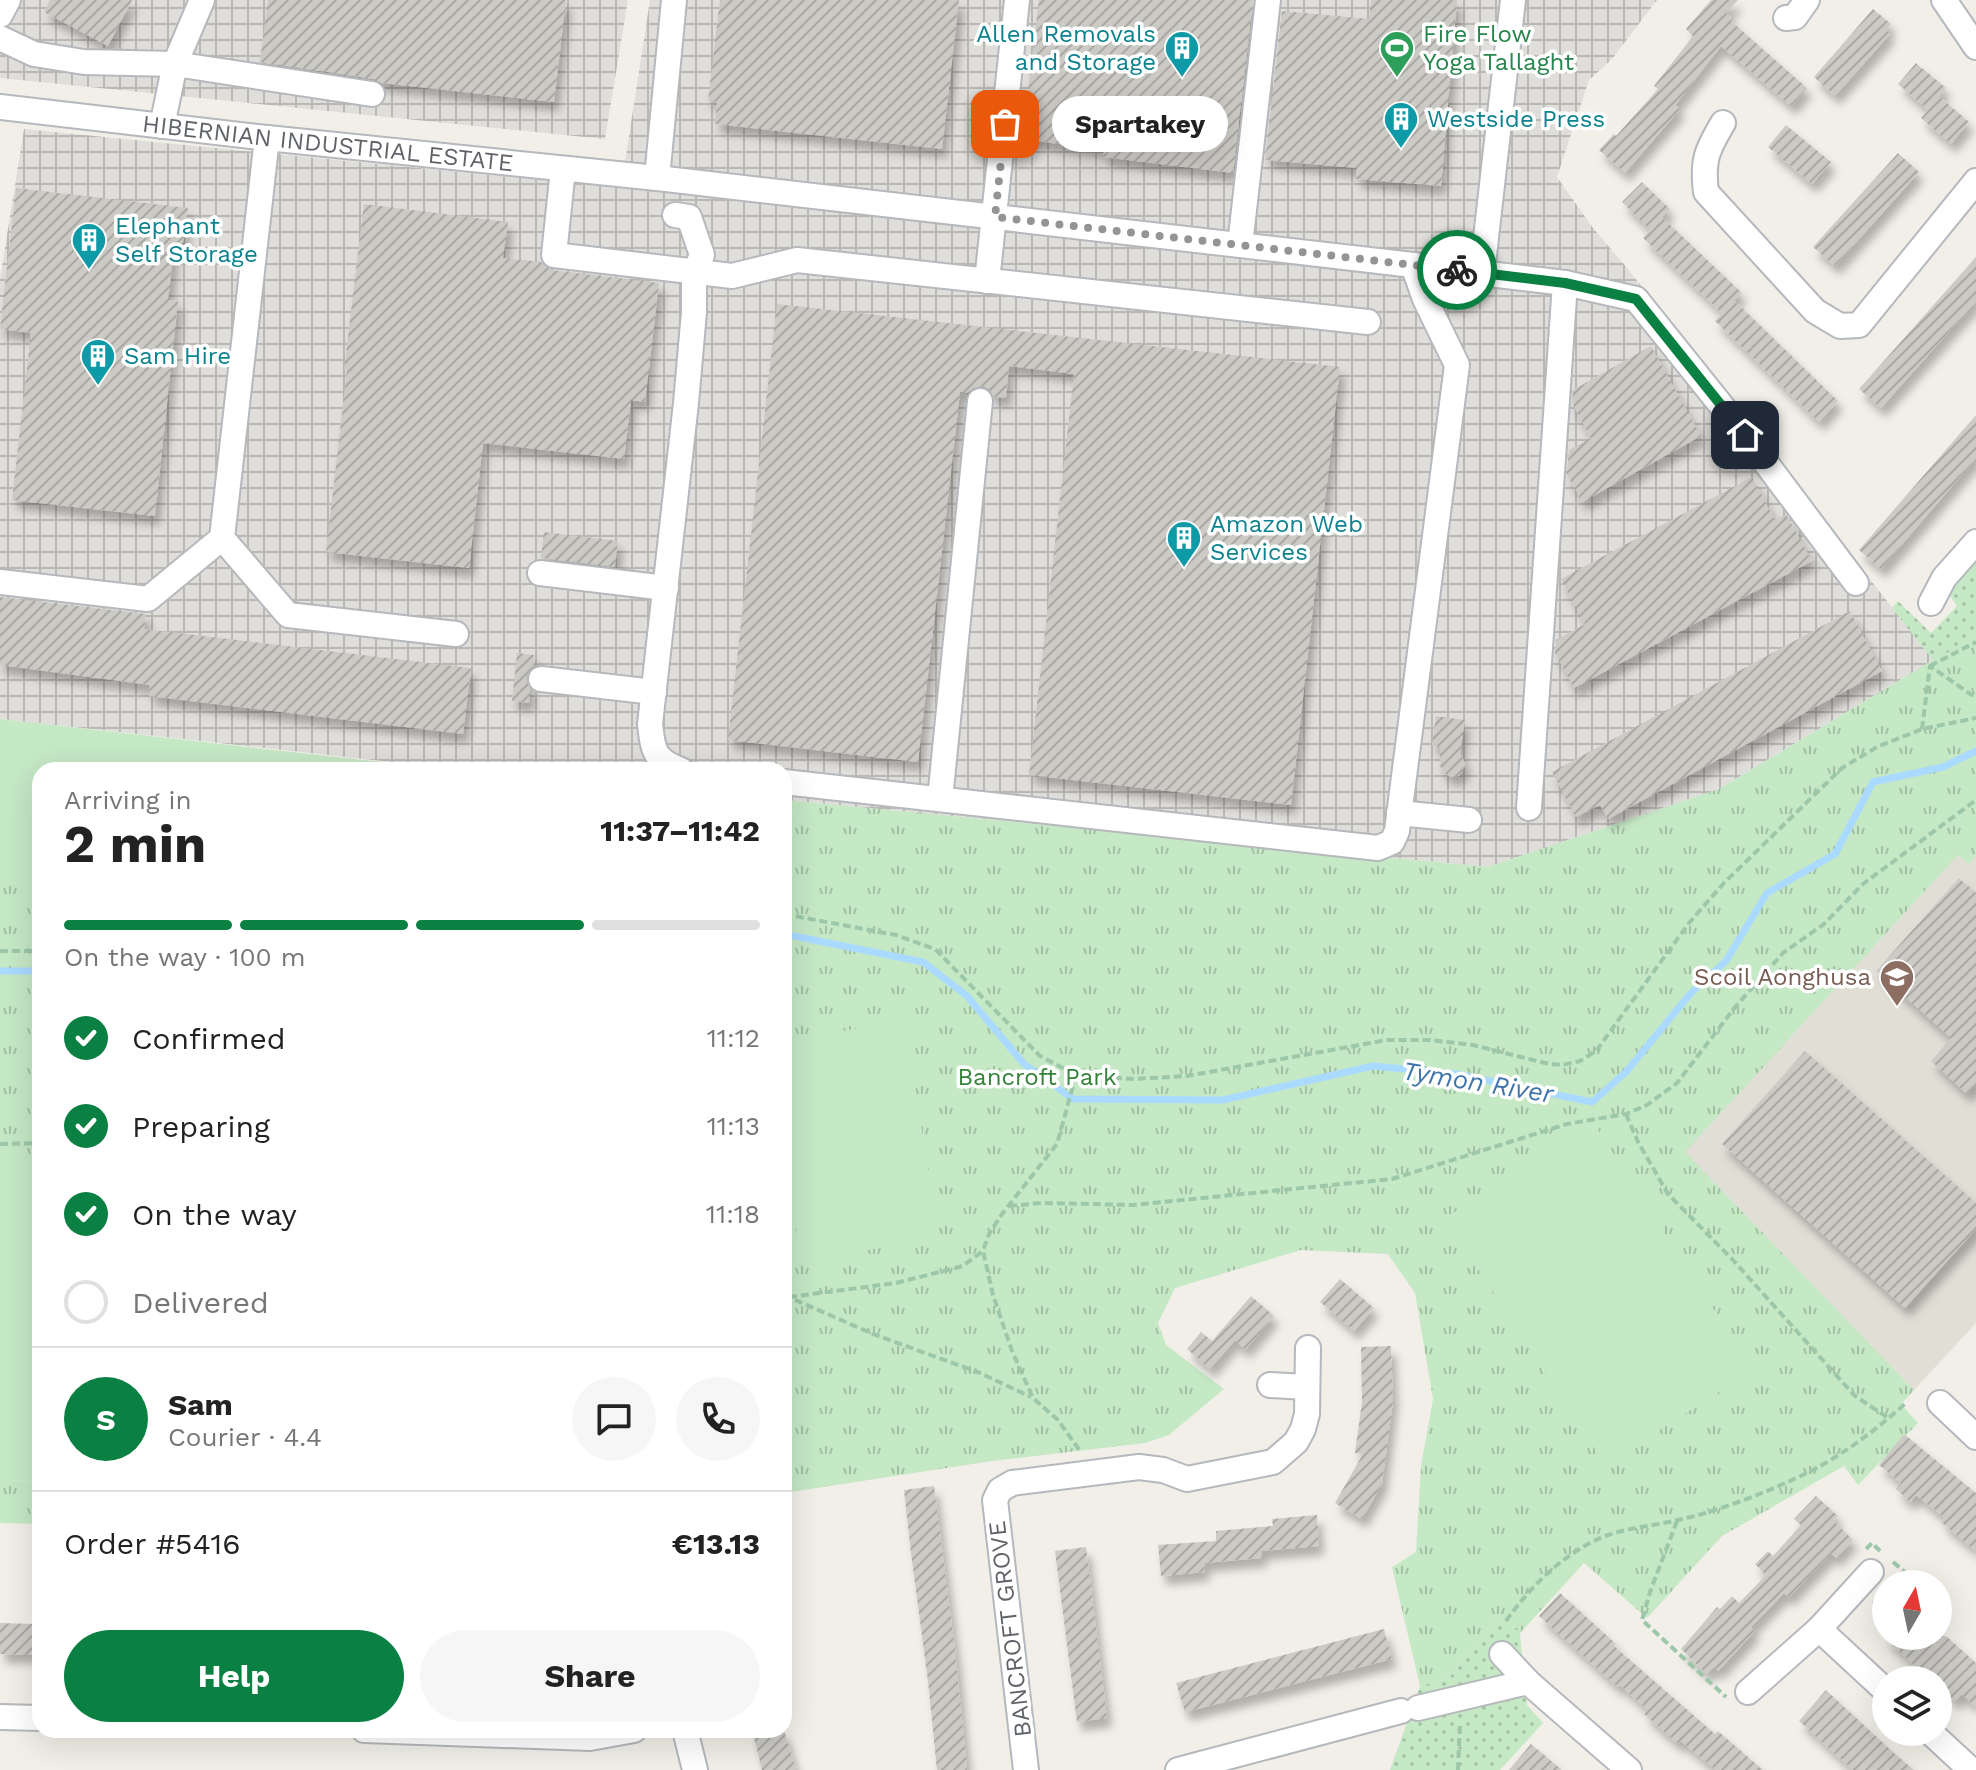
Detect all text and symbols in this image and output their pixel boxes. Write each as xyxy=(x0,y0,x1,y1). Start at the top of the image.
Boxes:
place label: Allen Removals and Storage xyxy=(976,20,1156,76)
place label: Fire Flow Yoga Tallaght xyxy=(1423,20,1574,76)
building icon: Allen Removals and Storage xyxy=(1163,29,1201,79)
sports icon: Fire Flow Yoga Tallaght xyxy=(1378,29,1416,79)
pin xyxy=(971,90,1039,158)
callout: Spartakey xyxy=(1053,96,1229,152)
building icon: Westside Press xyxy=(1382,100,1420,150)
icon: bag xyxy=(983,102,1027,146)
place label: Westside Press xyxy=(1427,105,1605,133)
text: Spartakey xyxy=(1075,109,1205,139)
street label: HIBERNIAN INDUSTRIAL ESTATE xyxy=(141,110,515,177)
place label: Elephant Self Storage xyxy=(115,212,258,268)
building icon: Elephant Self Storage xyxy=(70,221,108,271)
courier xyxy=(1417,230,1497,310)
icon: bike xyxy=(1435,248,1479,292)
building icon: Sam Hire xyxy=(79,337,117,387)
place label: Sam Hire xyxy=(124,342,231,370)
pin xyxy=(1711,401,1779,469)
icon: home xyxy=(1723,413,1767,457)
place label: Amazon Web Services xyxy=(1210,510,1363,566)
building icon: Amazon Web Services xyxy=(1165,519,1203,569)
text: Arriving in xyxy=(64,785,192,815)
text: 11:37–11:42 xyxy=(600,813,760,848)
text: 2 min xyxy=(64,814,206,875)
text: On the way · 100 m xyxy=(64,942,305,972)
school or university icon: Scoil Aonghusa xyxy=(1878,958,1916,1008)
place label: Scoil Aonghusa xyxy=(1694,963,1871,991)
icon: check xyxy=(64,1016,108,1060)
text: Confirmed xyxy=(132,1021,286,1056)
text: 11:12 xyxy=(707,1023,760,1053)
water label: Tymon River xyxy=(1401,1055,1556,1109)
park label: Bancroft Park xyxy=(957,1063,1117,1091)
icon: check xyxy=(64,1104,108,1148)
text: Preparing xyxy=(132,1109,270,1144)
text: 11:13 xyxy=(707,1111,760,1141)
icon: check xyxy=(64,1192,108,1236)
text: On the way xyxy=(132,1197,297,1232)
text: 11:18 xyxy=(706,1199,760,1229)
text: Delivered xyxy=(132,1285,269,1320)
button: chat xyxy=(572,1377,656,1461)
button: phone xyxy=(676,1377,760,1461)
text: Sam xyxy=(168,1387,233,1422)
text: S xyxy=(96,1402,116,1437)
text: Courier · 4.4 xyxy=(168,1422,322,1452)
street label: BANCROFT GROVE xyxy=(983,1519,1037,1739)
text: Order #5416 xyxy=(64,1526,240,1561)
text: €13.13 xyxy=(672,1526,760,1561)
north arrow xyxy=(1872,1570,1952,1650)
map controls xyxy=(1872,1570,1952,1746)
button: Help xyxy=(64,1630,404,1722)
button: Share xyxy=(420,1630,760,1722)
button: layers xyxy=(1872,1666,1952,1746)

